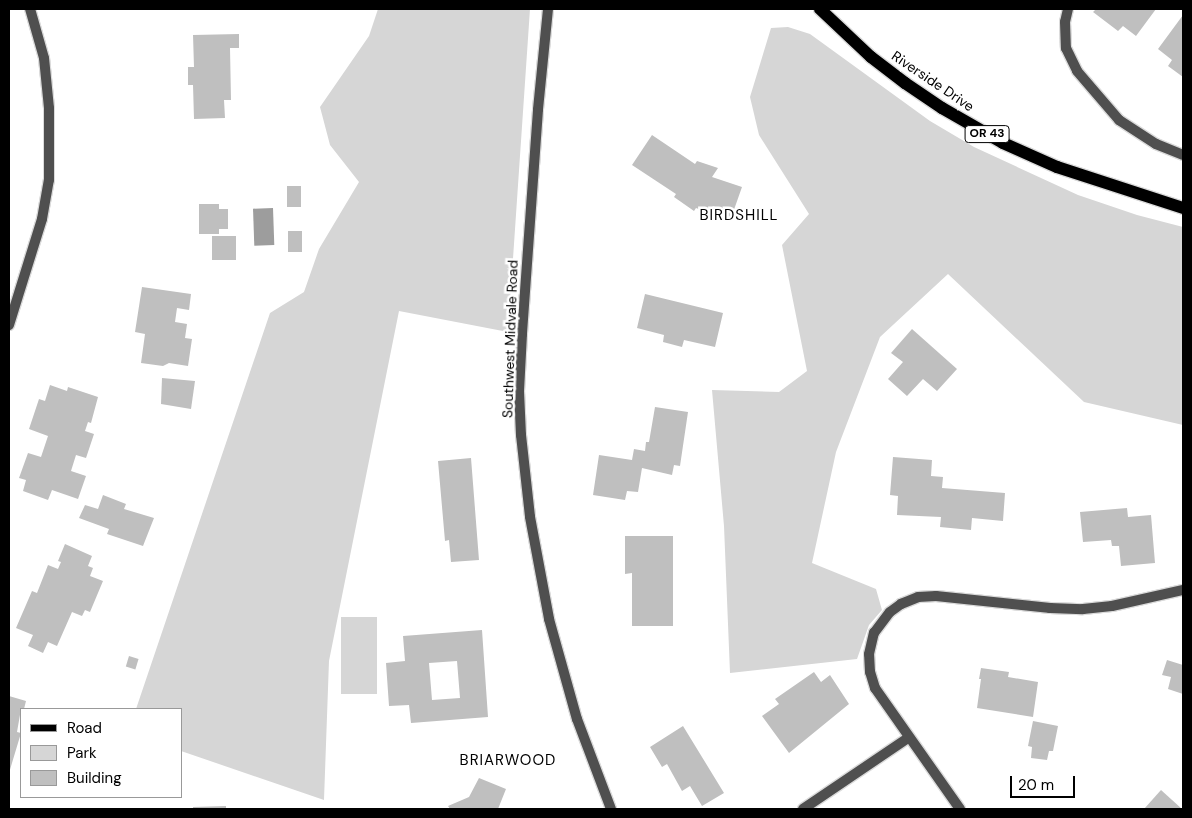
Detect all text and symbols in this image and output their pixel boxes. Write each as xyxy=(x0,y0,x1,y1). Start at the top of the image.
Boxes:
street label: Riverside Drive xyxy=(889,47,977,115)
road number: OR 43 xyxy=(964,125,1010,144)
district label: BIRDSHILL xyxy=(698,207,780,225)
street label: Southwest Midvale Road xyxy=(499,260,521,418)
legend xyxy=(20,708,182,798)
text: Road xyxy=(67,718,102,738)
text: Park xyxy=(67,743,97,763)
district label: BRIARWOOD xyxy=(458,752,558,770)
scale bar xyxy=(1012,766,1077,798)
text: Building xyxy=(67,768,122,788)
text: 20 m xyxy=(1018,775,1054,795)

